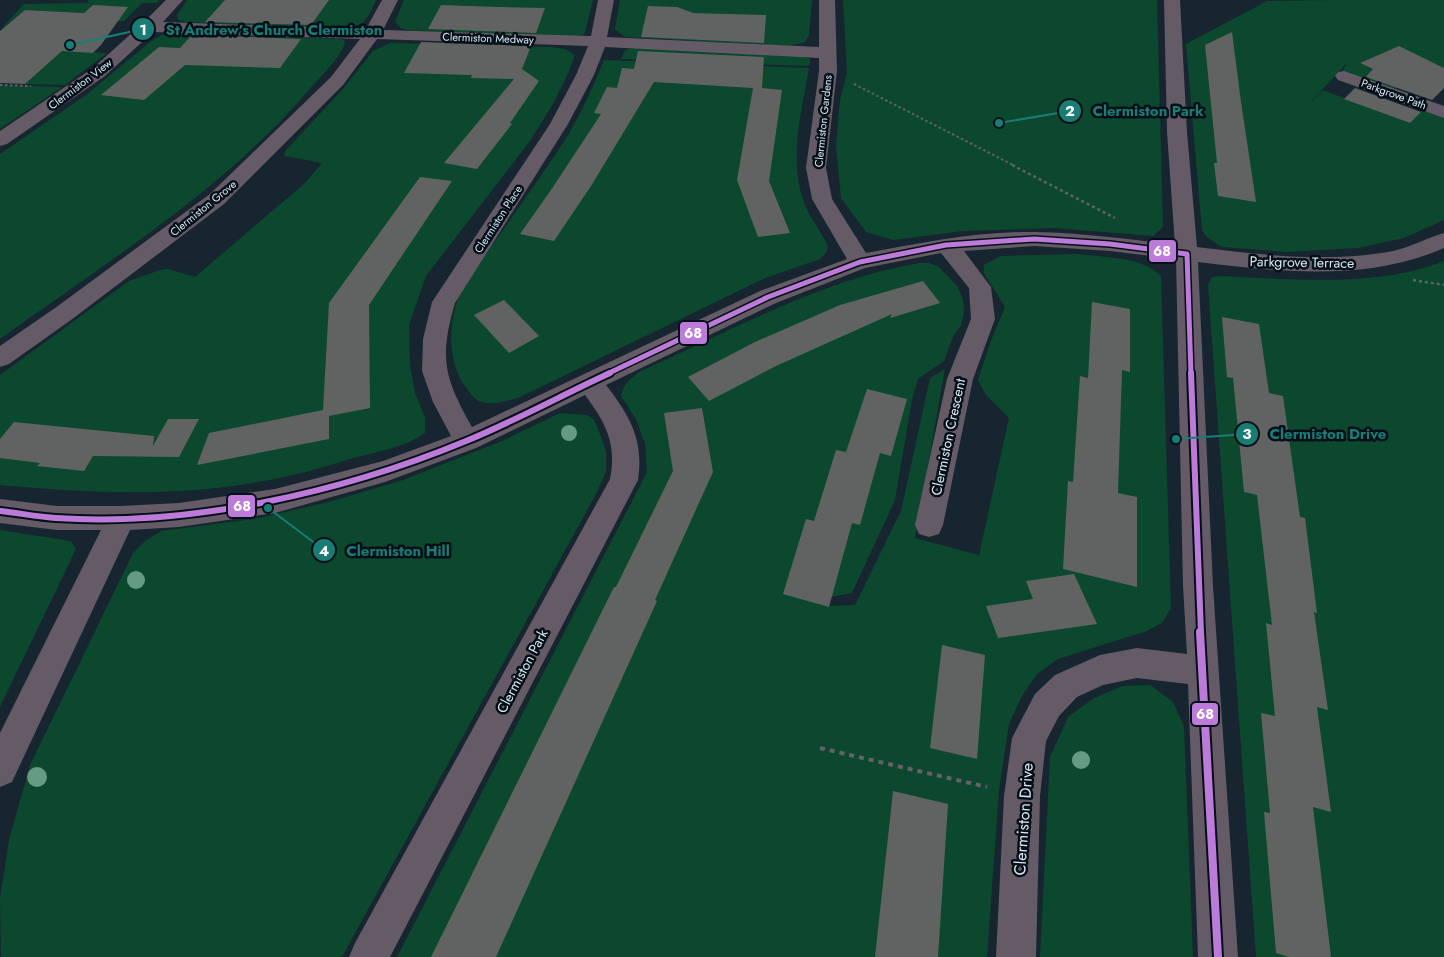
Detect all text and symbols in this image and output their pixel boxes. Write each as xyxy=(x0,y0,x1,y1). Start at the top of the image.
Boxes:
callout: St Andrew’s Church Clermiston xyxy=(130,14,392,44)
text: 1 xyxy=(139,19,147,41)
text: St Andrew’s Church Clermiston xyxy=(166,19,383,41)
street label: Clermiston Medway xyxy=(442,28,534,48)
street label: Clermiston View xyxy=(45,54,116,113)
street label: Clermiston Gardens xyxy=(810,73,836,168)
street label: Parkgrove Path xyxy=(1359,75,1429,113)
callout: Clermiston Park xyxy=(1057,96,1214,126)
text: 2 xyxy=(1065,100,1075,122)
text: Clermiston Park xyxy=(1092,100,1204,122)
street label: Clermiston Grove xyxy=(166,176,240,240)
street label: Clermiston Place xyxy=(470,182,526,256)
line badge: 68 xyxy=(1148,239,1177,263)
text: 68 xyxy=(1153,241,1171,261)
street label: Parkgrove Terrace xyxy=(1249,251,1355,273)
line badge: 68 xyxy=(679,321,708,345)
text: 68 xyxy=(684,323,702,343)
street label: Clermiston Crescent xyxy=(926,376,970,497)
callout: Clermiston Drive xyxy=(1235,419,1397,449)
text: 3 xyxy=(1242,423,1252,445)
text: Clermiston Drive xyxy=(1270,423,1387,445)
line badge: 68 xyxy=(227,494,256,518)
text: 68 xyxy=(233,496,251,516)
callout: Clermiston Hill xyxy=(311,535,459,565)
text: 4 xyxy=(319,540,329,562)
text: Clermiston Hill xyxy=(346,540,450,562)
street label: Clermiston Park xyxy=(491,625,553,717)
line badge: 68 xyxy=(1191,702,1219,726)
text: 68 xyxy=(1196,704,1214,724)
street label: Clermiston Drive xyxy=(1008,762,1039,876)

